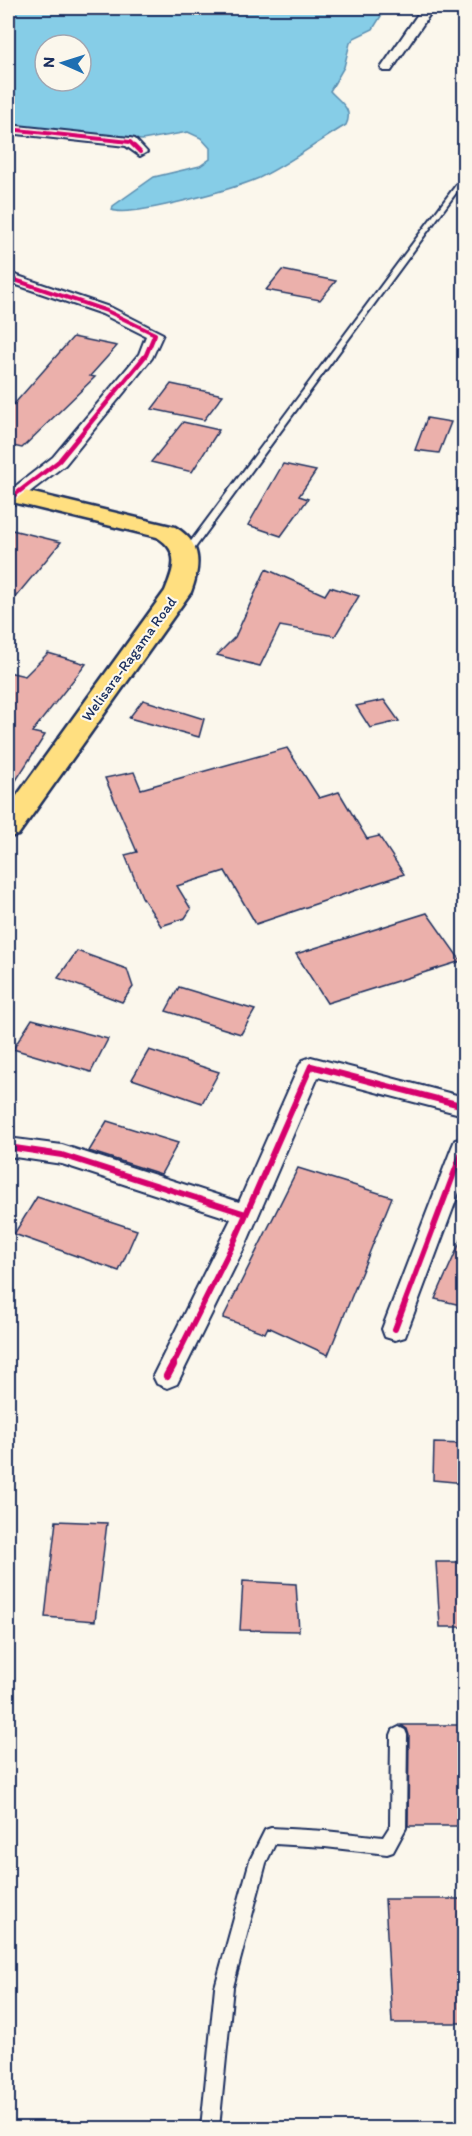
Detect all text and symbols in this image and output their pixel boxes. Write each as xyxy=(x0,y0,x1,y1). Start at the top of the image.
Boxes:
north arrow xyxy=(33,33,93,93)
text: N xyxy=(39,56,58,68)
street label: Welisara-Ragama Road xyxy=(78,593,180,725)

